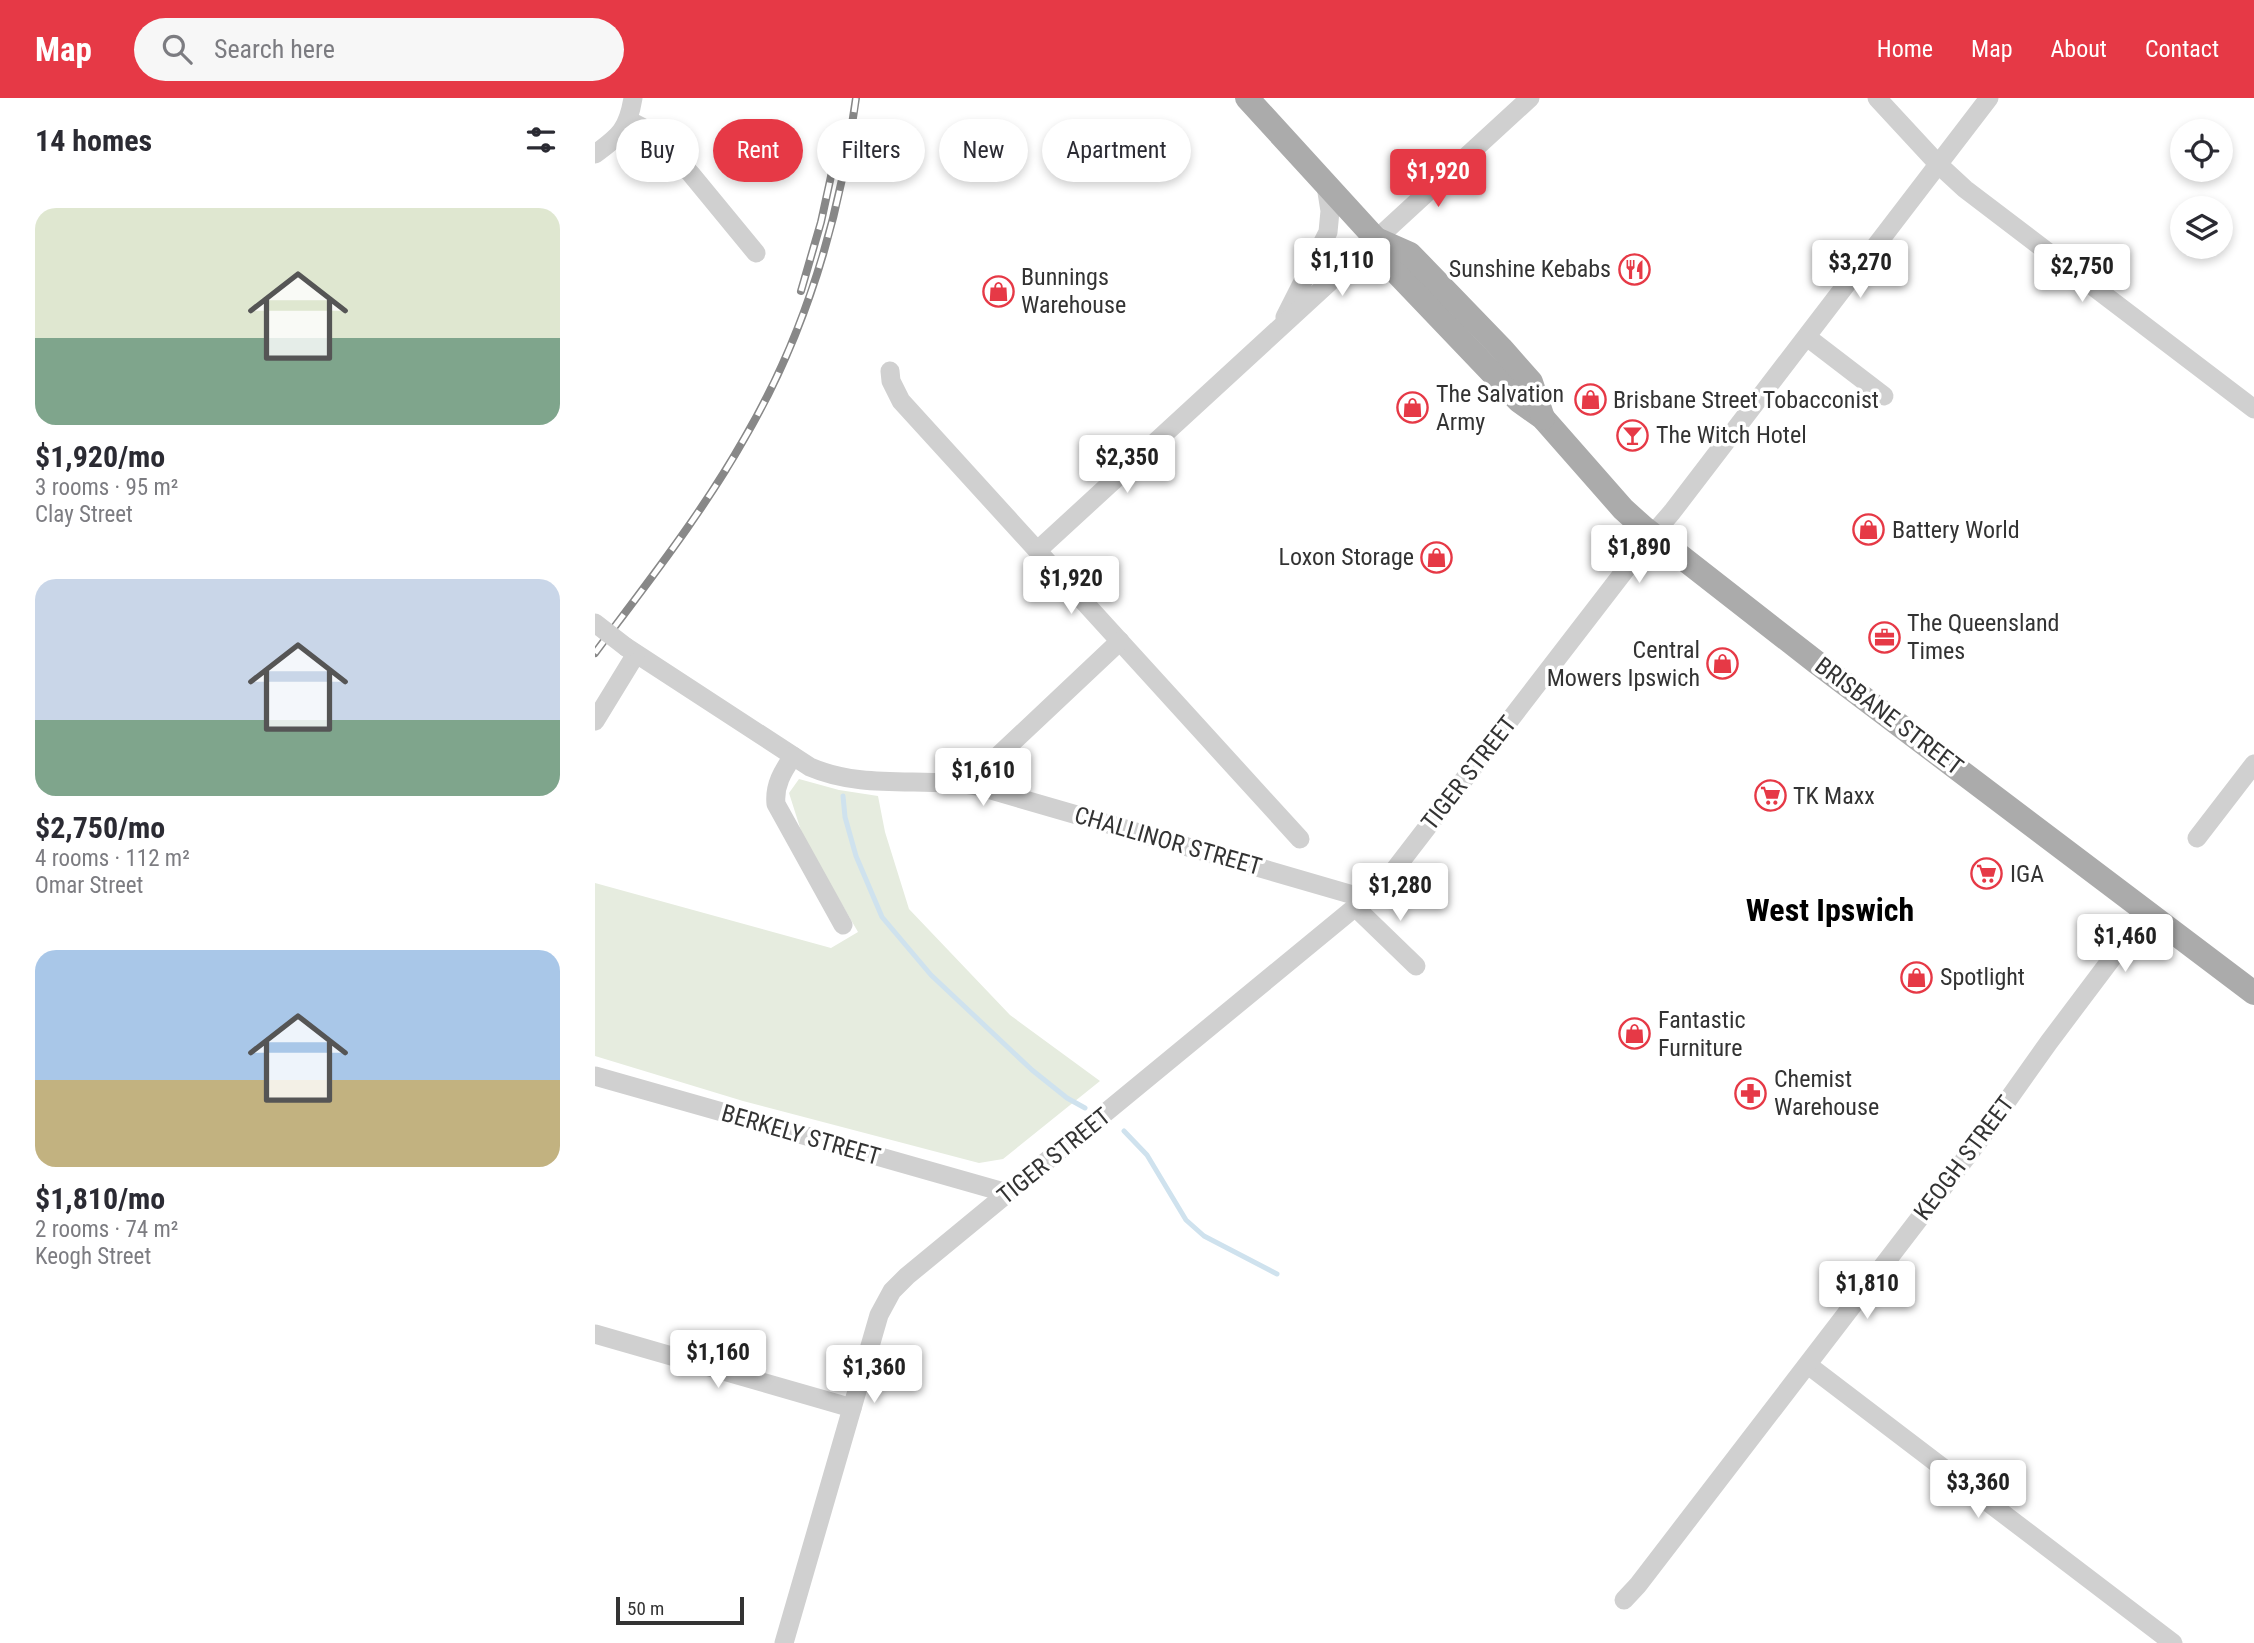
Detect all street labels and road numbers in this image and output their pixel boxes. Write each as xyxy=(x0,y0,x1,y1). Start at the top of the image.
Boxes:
street label: BRISBANE STREET xyxy=(1810,651,1968,781)
street label: TIGER STREET xyxy=(1416,710,1522,836)
street label: CHALLINOR STREET xyxy=(1071,801,1265,881)
street label: KEOGH STREET xyxy=(1908,1090,2020,1226)
street label: BERKELY STREET xyxy=(718,1099,884,1171)
street label: TIGER STREET xyxy=(992,1102,1116,1210)

